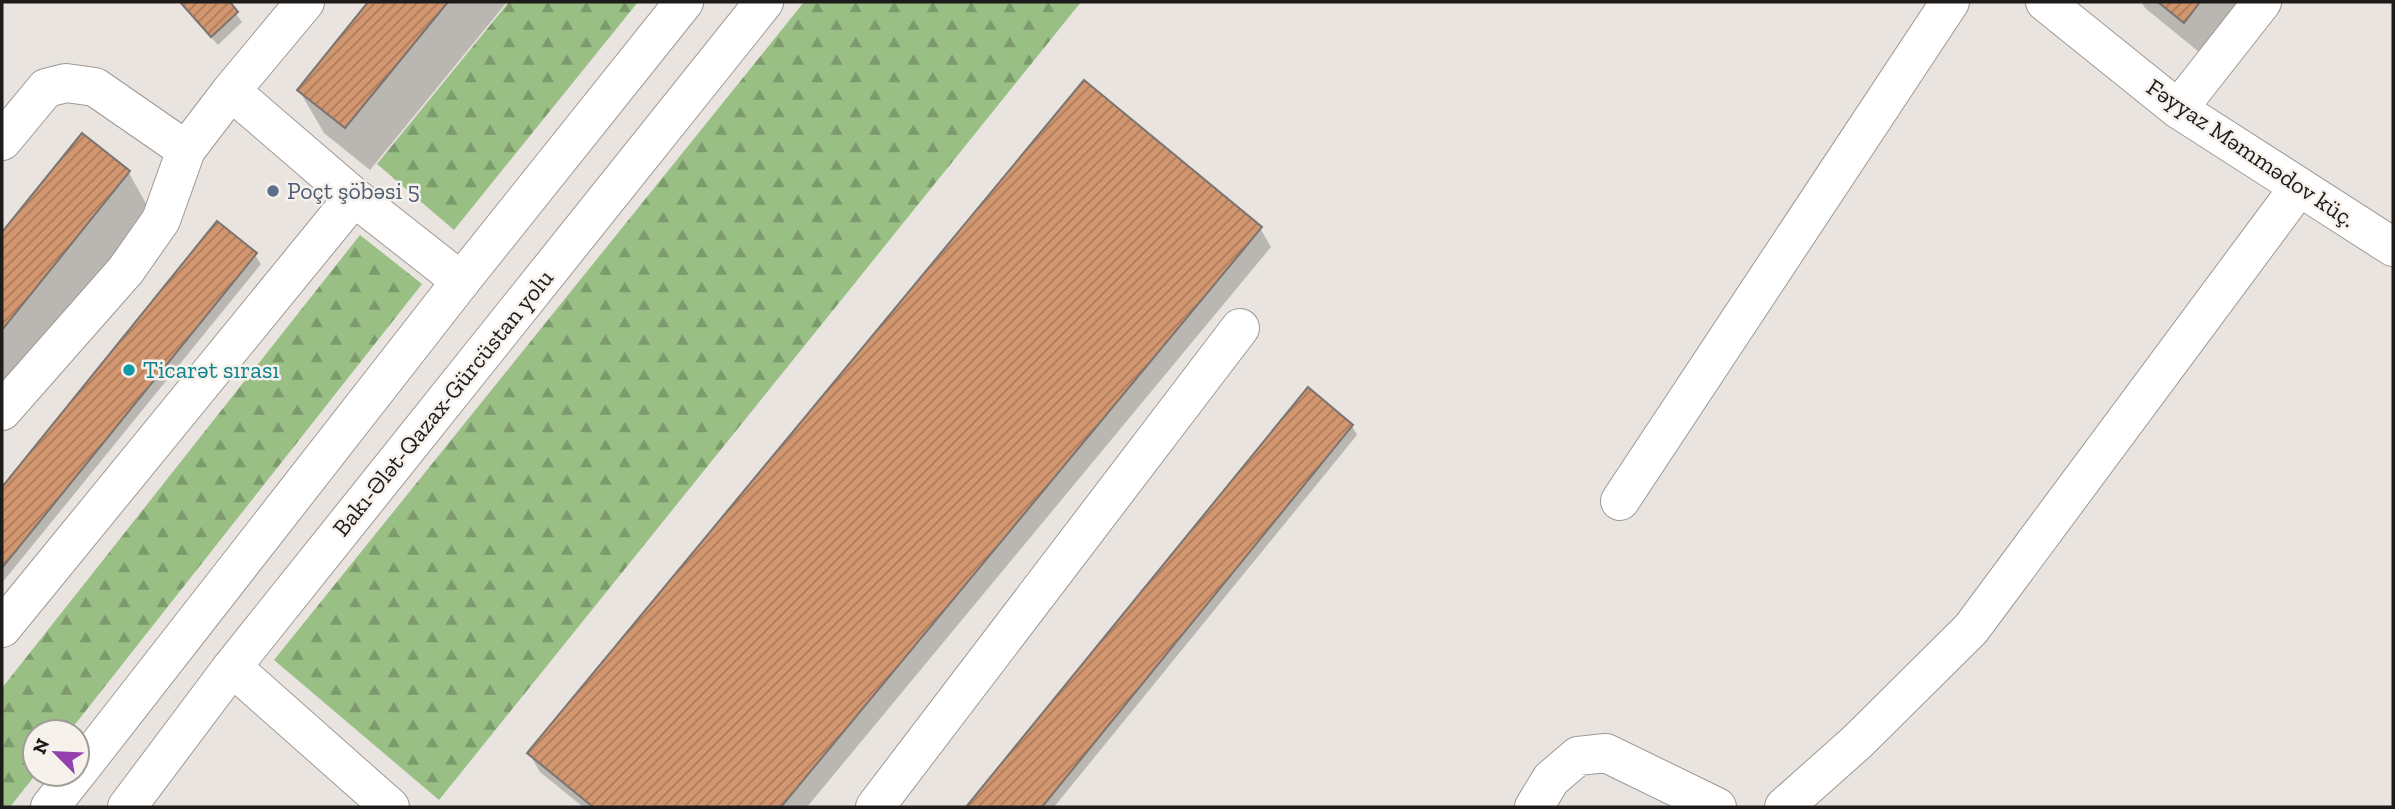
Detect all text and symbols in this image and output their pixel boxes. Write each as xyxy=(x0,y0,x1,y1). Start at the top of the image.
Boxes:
street label: Fəyyaz Məmmədov küç. xyxy=(2141,72,2361,233)
place label: Poçt şöbəsi 5 xyxy=(287,176,420,205)
marker: Poçt şöbəsi 5 xyxy=(265,183,281,199)
street label: Bakı-Ələt-Qazax-Gürcüstan yolu xyxy=(326,263,559,542)
place label: Ticarət sırası xyxy=(143,355,279,384)
marker: Ticarət sırası xyxy=(121,362,137,378)
north arrow xyxy=(21,718,91,788)
text: N xyxy=(27,735,54,758)

